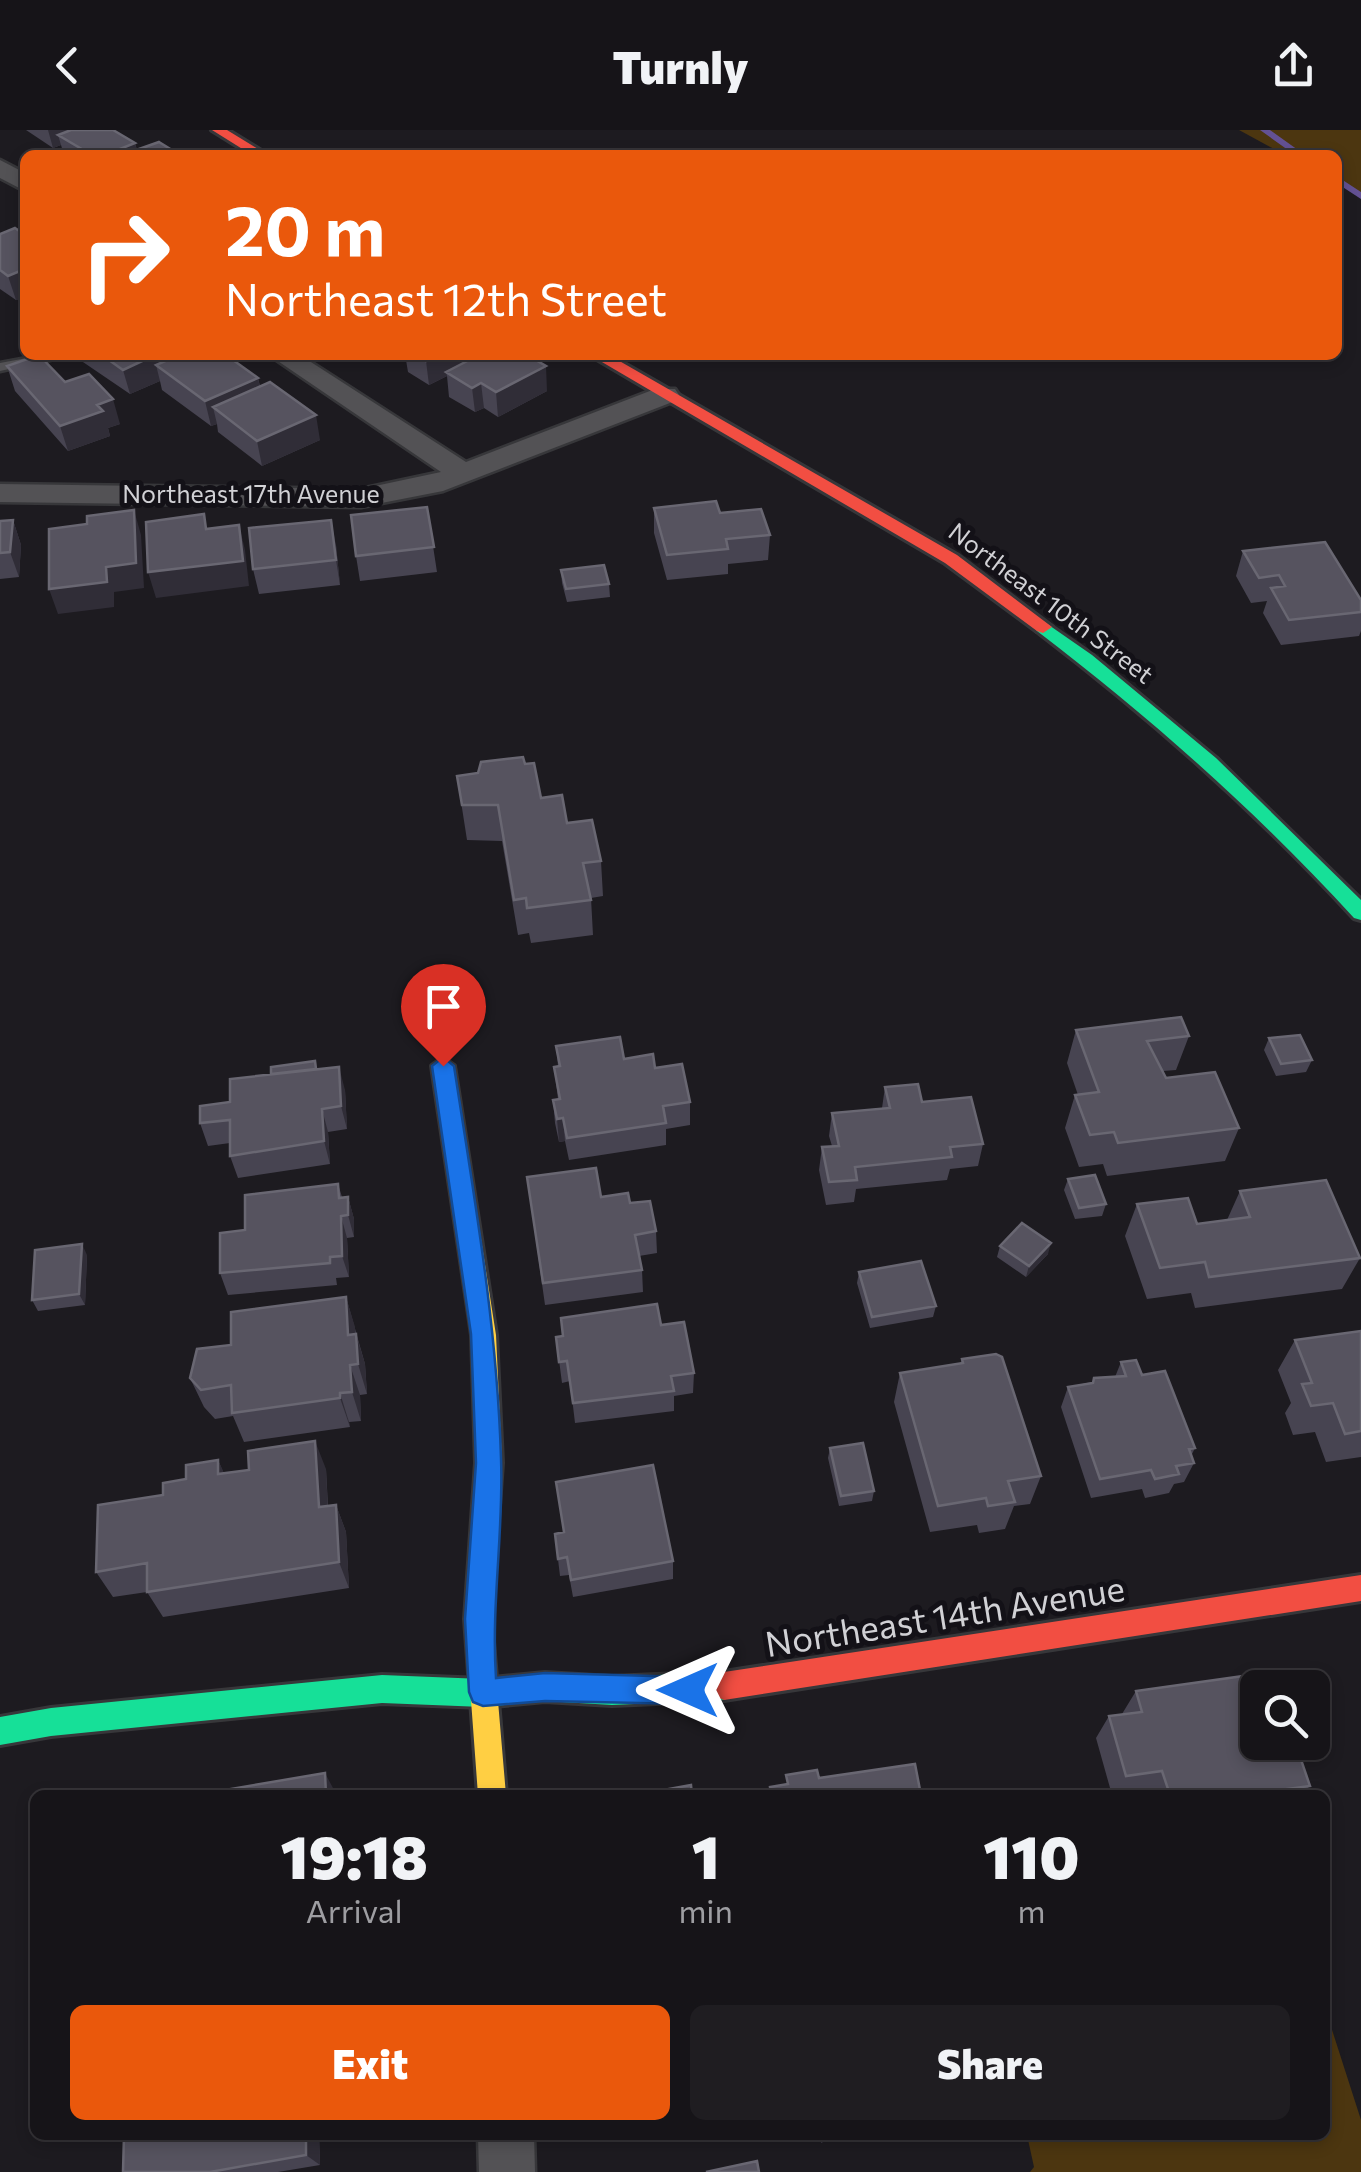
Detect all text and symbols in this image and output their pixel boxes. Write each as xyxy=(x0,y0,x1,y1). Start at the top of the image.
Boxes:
icon: back xyxy=(40,38,95,93)
text: Turnly xyxy=(612,38,749,93)
icon: share xyxy=(1266,38,1321,93)
text: 20 m xyxy=(225,185,385,270)
icon: right xyxy=(60,190,190,320)
text: Northeast 12th Street xyxy=(225,270,667,325)
street label: Northeast 17th Avenue xyxy=(122,478,380,508)
street label: Northeast 10th Street xyxy=(944,516,1160,689)
pin xyxy=(401,964,486,1067)
icon: arrive xyxy=(416,979,471,1034)
street label: Northeast 14th Avenue xyxy=(762,1565,1127,1664)
position arrow xyxy=(636,1638,740,1742)
map controls xyxy=(1240,1670,1330,1760)
button: search xyxy=(1240,1670,1330,1760)
text: 19:18 xyxy=(280,1818,428,1891)
text: 1 xyxy=(692,1818,720,1891)
text: 110 xyxy=(983,1818,1080,1891)
text: Arrival xyxy=(306,1890,403,1930)
text: min xyxy=(678,1890,733,1930)
text: m xyxy=(1017,1890,1045,1930)
button: Exit xyxy=(70,2005,670,2120)
button: Share xyxy=(690,2005,1290,2120)

